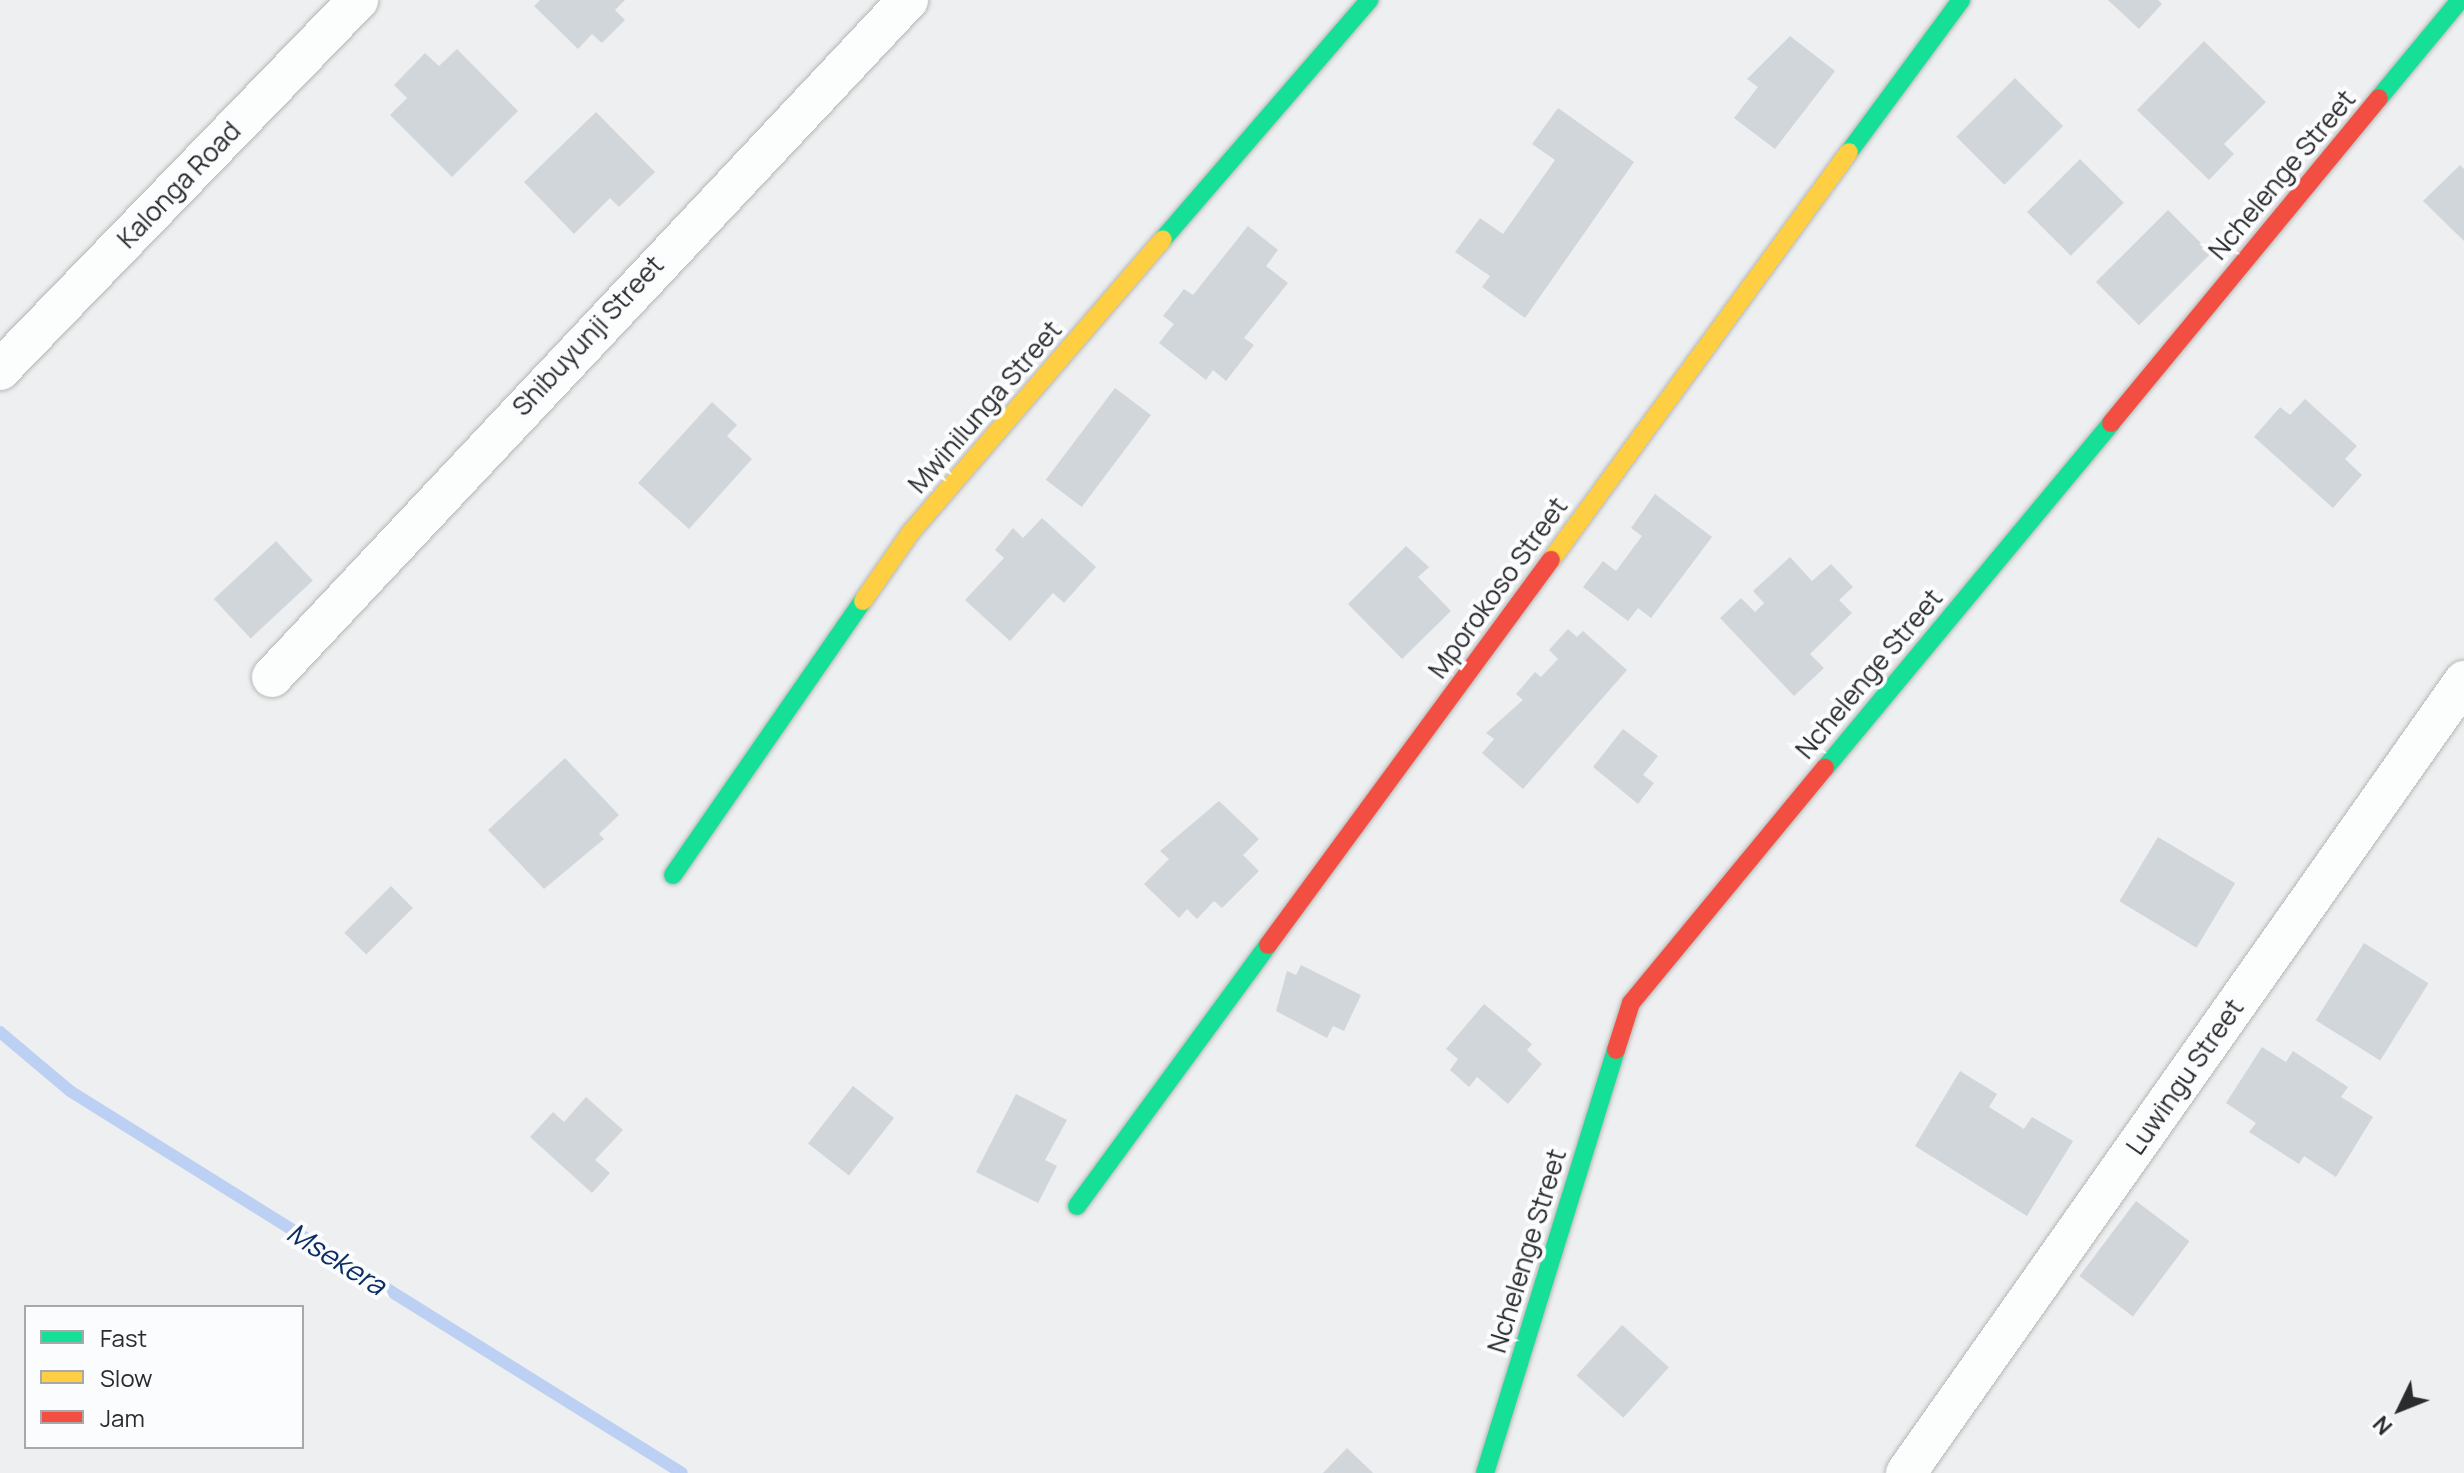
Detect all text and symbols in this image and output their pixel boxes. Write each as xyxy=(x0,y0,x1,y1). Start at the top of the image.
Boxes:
street label: Nchelenge Street xyxy=(2202,84,2362,266)
street label: Kalonga Road xyxy=(111,115,247,255)
street label: Shibuyunji Street xyxy=(506,250,670,422)
street label: Mwinilunga Street xyxy=(902,315,1068,499)
street label: Mporokoso Street xyxy=(1422,492,1574,684)
street label: Nchelenge Street xyxy=(1789,583,1949,765)
street label: Luwingu Street xyxy=(2120,993,2250,1161)
street label: Nchelenge Street xyxy=(1481,1145,1573,1357)
water label: Msekera xyxy=(282,1215,392,1301)
legend xyxy=(24,1305,304,1449)
text: Fast xyxy=(100,1321,147,1354)
text: Slow xyxy=(100,1361,153,1394)
north arrow xyxy=(2360,1369,2440,1449)
text: Jam xyxy=(100,1401,145,1434)
text: N xyxy=(2366,1409,2399,1441)

